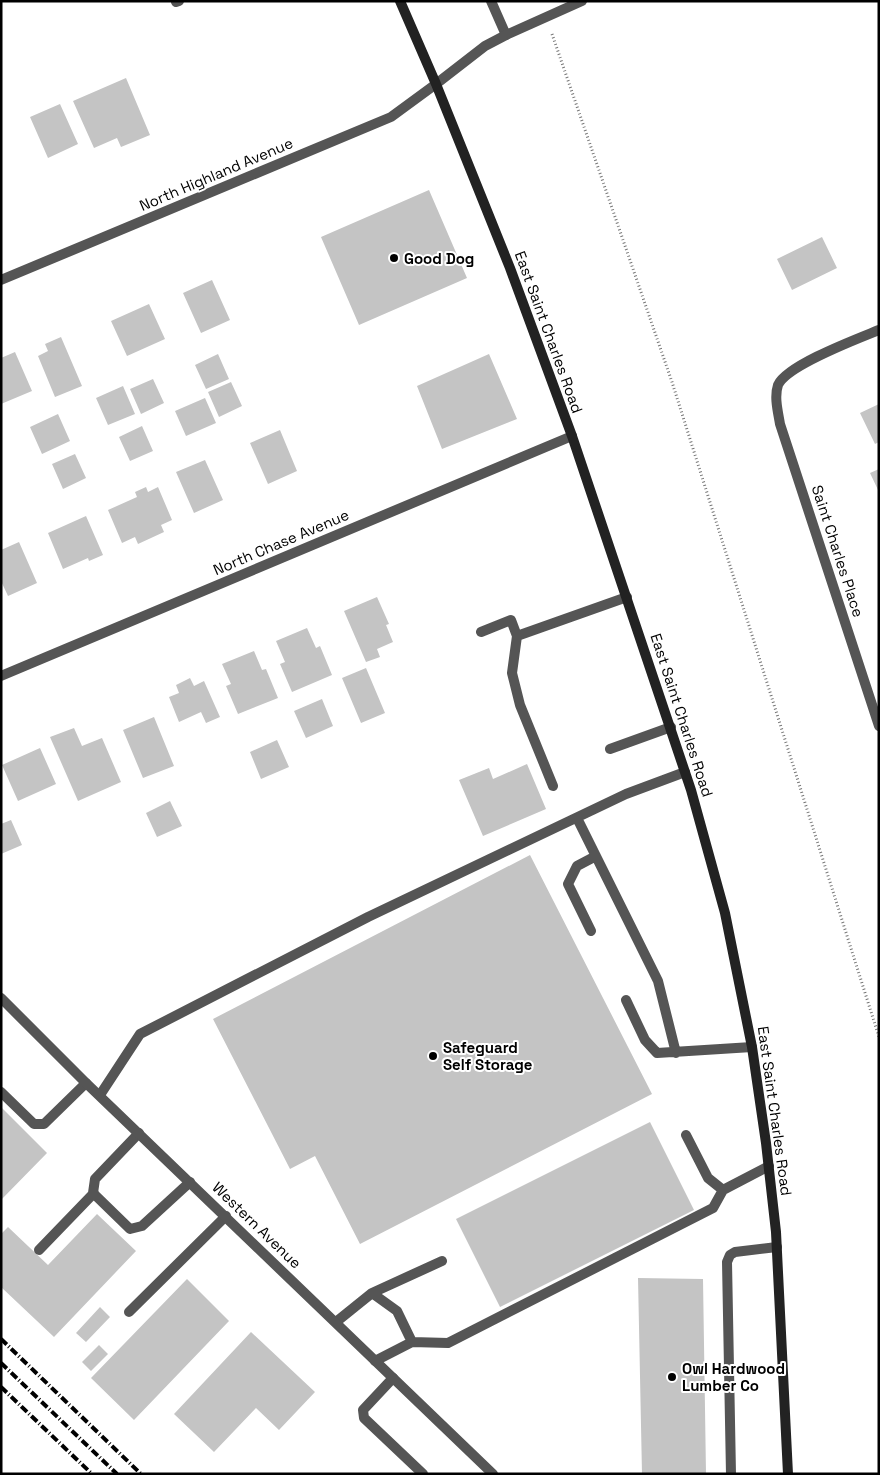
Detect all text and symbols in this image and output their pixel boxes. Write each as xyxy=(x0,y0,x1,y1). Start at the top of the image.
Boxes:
street label: North Highland Avenue xyxy=(136,133,296,215)
street label: East Saint Charles Road xyxy=(511,248,587,416)
place label: Good Dog xyxy=(404,249,474,268)
marker: Good Dog xyxy=(388,252,400,264)
street label: Saint Charles Place xyxy=(808,483,868,619)
street label: North Chase Avenue xyxy=(210,505,352,579)
street label: East Saint Charles Road xyxy=(647,631,717,799)
street label: East Saint Charles Road xyxy=(754,1025,796,1197)
place label: Safeguard Self Storage xyxy=(443,1038,533,1074)
marker: Safeguard Self Storage xyxy=(427,1050,439,1062)
street label: Western Avenue xyxy=(208,1178,306,1272)
place label: Owl Hardwood Lumber Co xyxy=(682,1359,785,1395)
marker: Owl Hardwood Lumber Co xyxy=(666,1371,678,1383)

